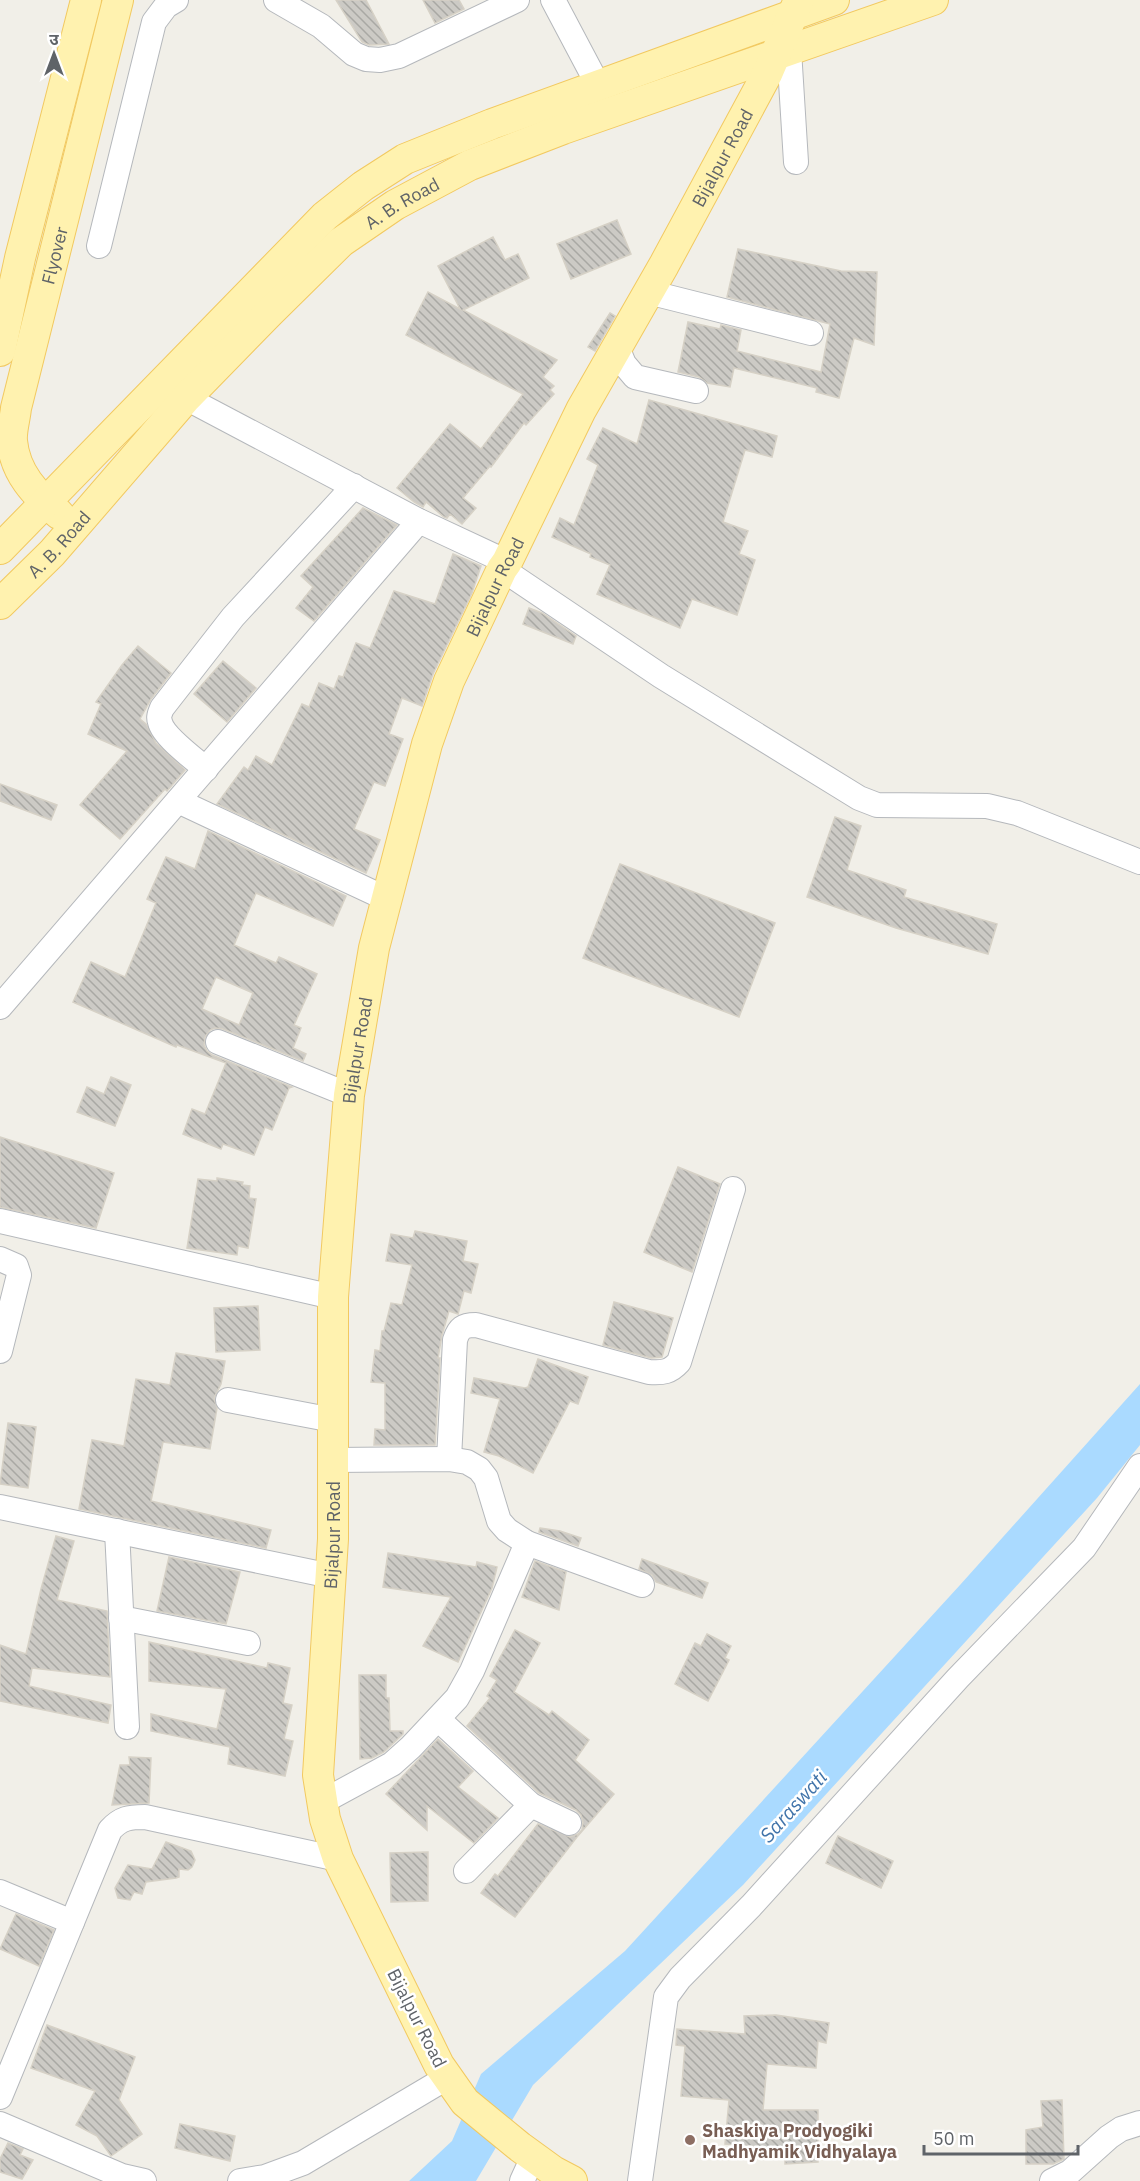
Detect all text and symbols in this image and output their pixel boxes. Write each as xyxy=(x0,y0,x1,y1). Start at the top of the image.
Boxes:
north arrow xyxy=(24,24,84,84)
text: उ xyxy=(49,29,59,49)
street label: Bijalpur Road xyxy=(686,104,758,211)
street label: A. B. Road xyxy=(360,172,443,234)
street label: Flyover xyxy=(36,224,73,287)
street label: A. B. Road xyxy=(22,506,95,582)
street label: Bijalpur Road xyxy=(460,533,529,640)
street label: Bijalpur Road xyxy=(337,995,377,1105)
street label: Bijalpur Road xyxy=(318,1481,345,1590)
water label: Saraswati xyxy=(753,1763,833,1848)
street label: Bijalpur Road xyxy=(382,1965,452,2071)
scale bar xyxy=(924,2118,1078,2156)
place label: Shaskiya Prodyogiki Madhyamik Vidhyalaya xyxy=(702,2119,897,2163)
text: 50 m xyxy=(933,2127,975,2150)
marker: Shaskiya Prodyogiki Madhyamik Vidhyalaya xyxy=(683,2133,697,2147)

